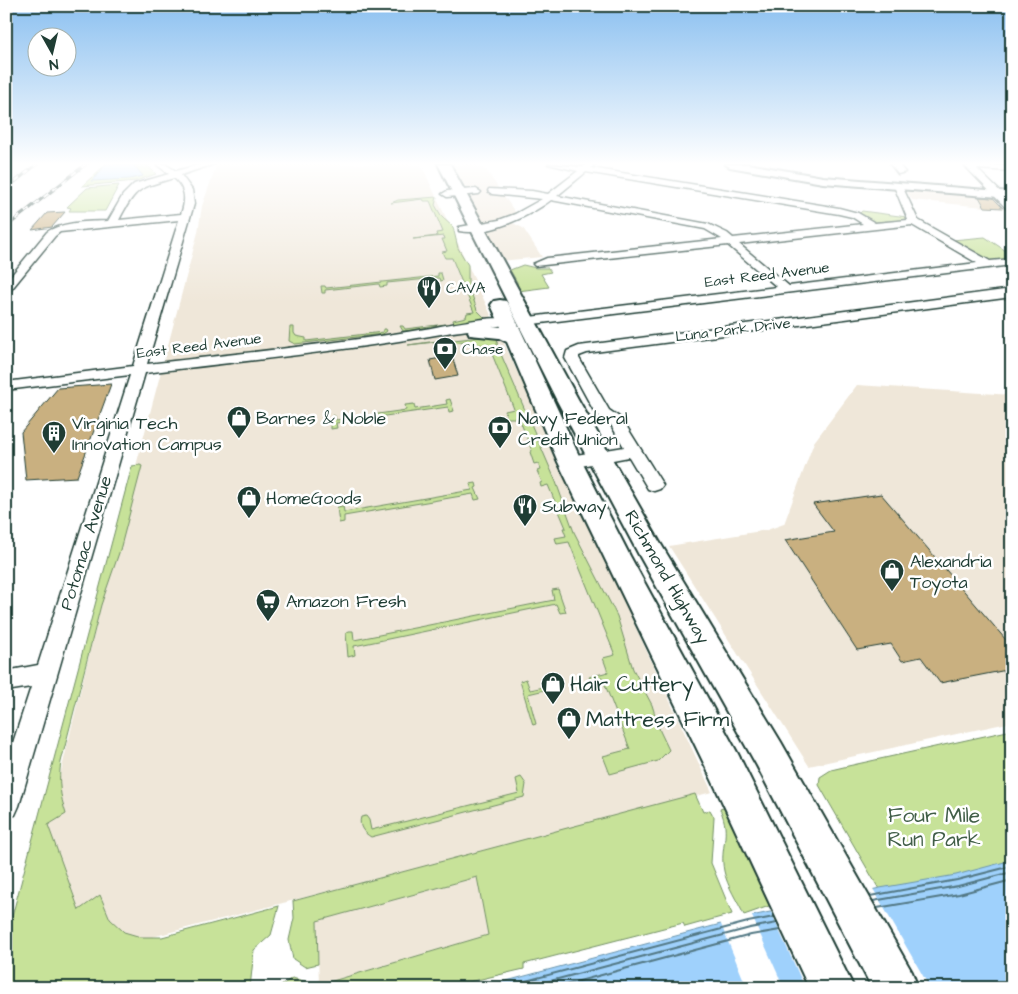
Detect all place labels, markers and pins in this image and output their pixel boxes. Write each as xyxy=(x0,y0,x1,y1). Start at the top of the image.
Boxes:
restaurant icon: CAVA xyxy=(416,275,442,309)
place label: CAVA xyxy=(446,278,486,299)
bank icon: Chase xyxy=(432,336,458,370)
place label: Chase xyxy=(462,339,503,360)
shop icon: Barnes & Noble xyxy=(226,405,252,439)
place label: Barnes & Noble xyxy=(256,406,386,431)
place label: Navy Federal Credit Union xyxy=(518,406,628,452)
place label: Virginia Tech Innovation Campus xyxy=(72,411,222,457)
bank icon: Navy Federal Credit Union xyxy=(487,415,513,449)
building icon: Virginia Tech Innovation Campus xyxy=(41,420,67,454)
shop icon: HomeGoods xyxy=(236,485,262,519)
place label: HomeGoods xyxy=(266,486,362,511)
restaurant icon: Subway xyxy=(512,493,538,527)
place label: Subway xyxy=(542,494,607,520)
place label: Alexandria Toyota xyxy=(910,549,992,596)
shop icon: Alexandria Toyota xyxy=(879,558,905,592)
supermarket icon: Amazon Fresh xyxy=(255,588,281,622)
place label: Amazon Fresh xyxy=(286,589,406,614)
place label: Hair Cuttery xyxy=(570,670,694,701)
shop icon: Hair Cuttery xyxy=(540,671,566,705)
place label: Mattress Firm xyxy=(586,705,730,734)
shop icon: Mattress Firm xyxy=(556,706,582,740)

